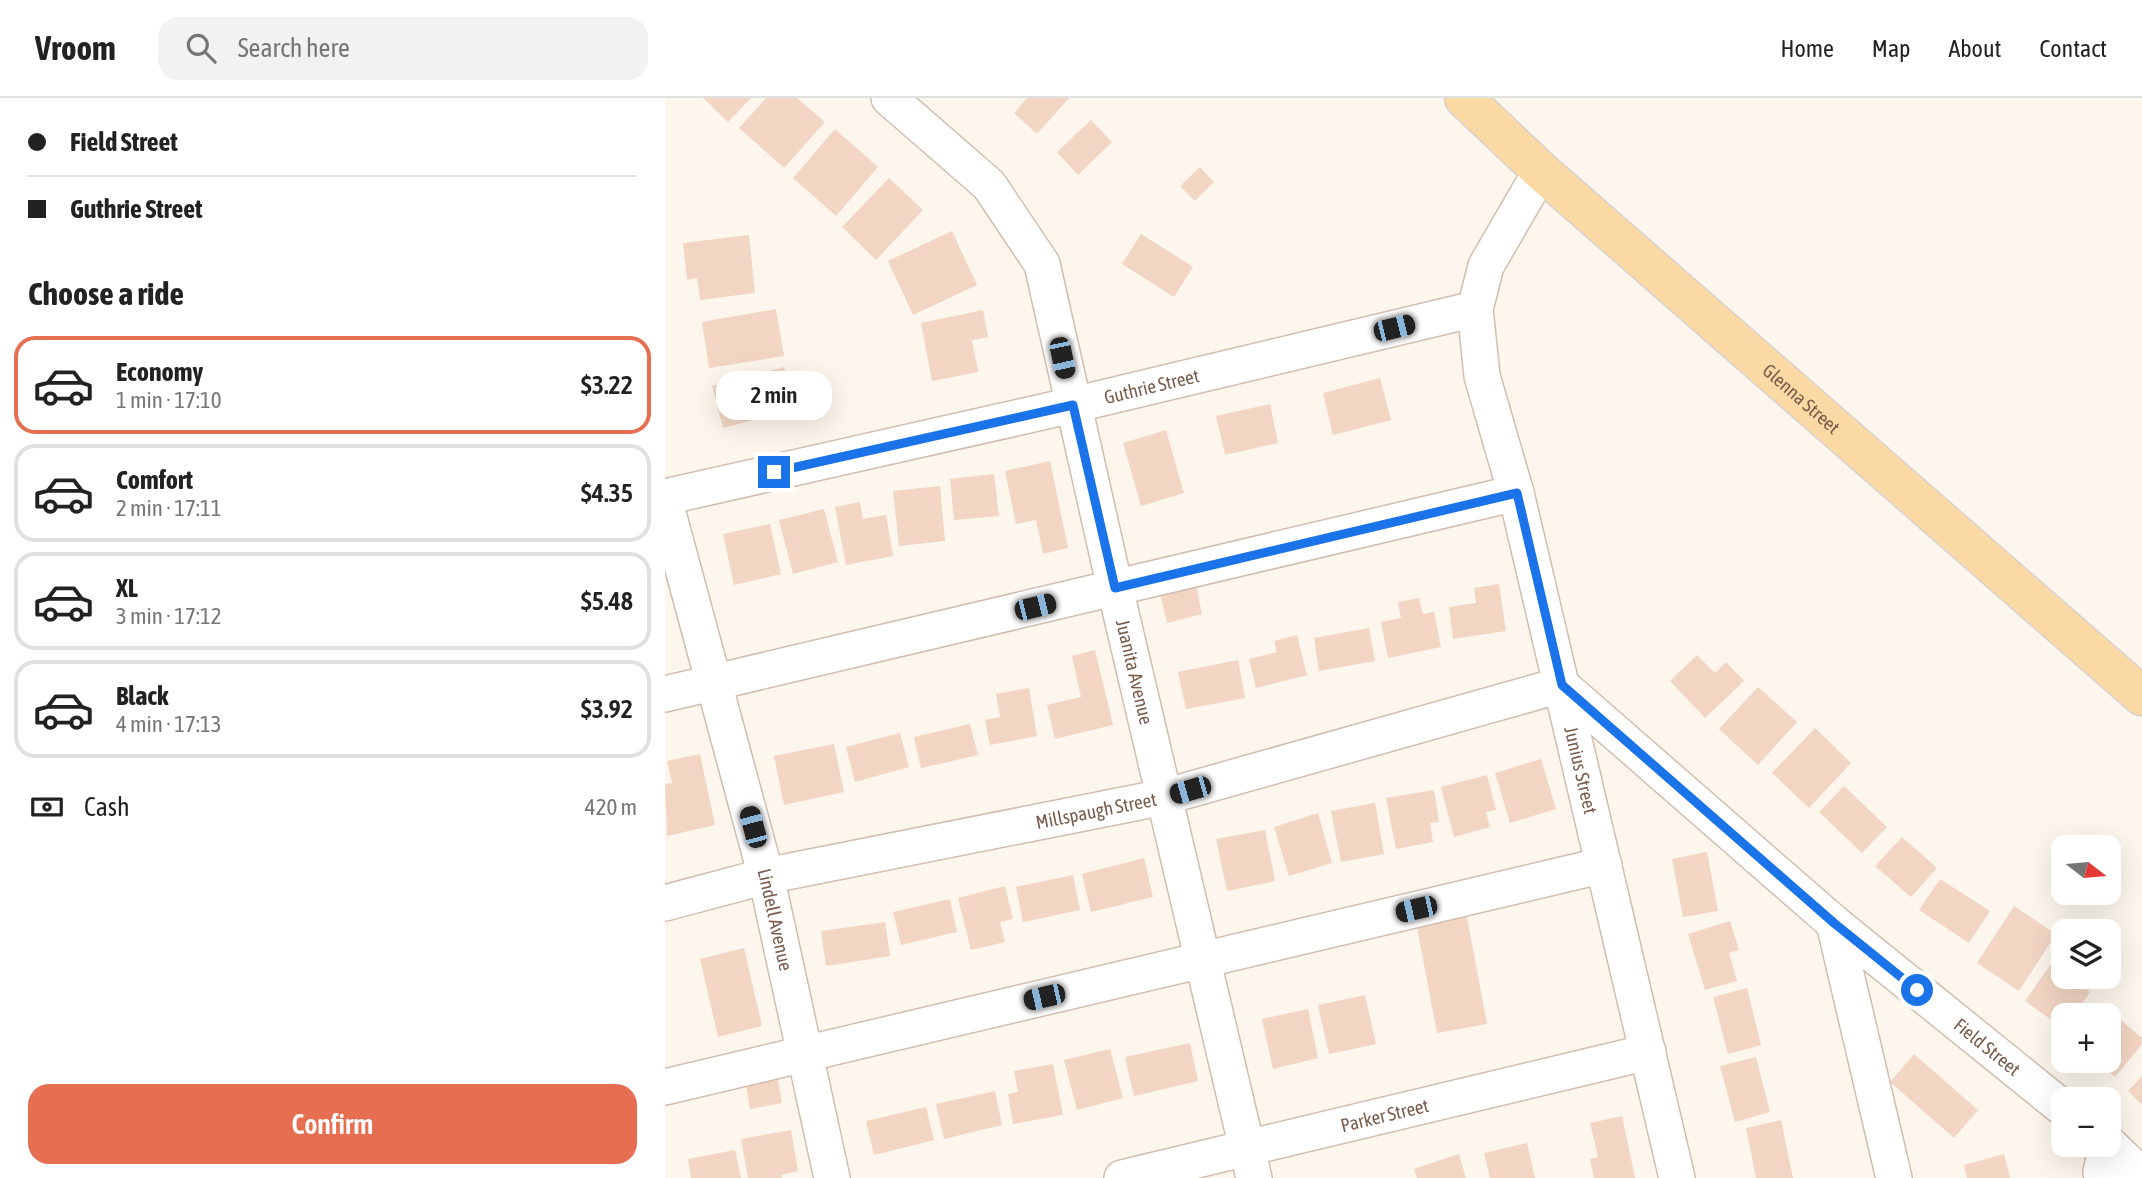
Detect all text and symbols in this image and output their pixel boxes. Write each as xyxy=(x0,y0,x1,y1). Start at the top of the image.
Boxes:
search box xyxy=(158,17,648,80)
text: Vroom xyxy=(35,29,116,67)
icon: search xyxy=(182,29,220,67)
text: Search here xyxy=(238,33,350,63)
text: Home xyxy=(1780,35,1834,62)
text: Map xyxy=(1872,35,1910,62)
text: About xyxy=(1948,35,2001,62)
text: Contact xyxy=(2039,35,2107,62)
text: Field Street xyxy=(70,127,178,157)
text: Guthrie Street xyxy=(70,194,203,224)
text: Choose a ride xyxy=(28,275,184,312)
car xyxy=(1372,313,1417,343)
car xyxy=(1048,335,1077,381)
icon: car xyxy=(32,354,95,417)
text: Economy xyxy=(116,357,203,387)
street label: Glenna Street xyxy=(1758,359,1845,438)
street label: Guthrie Street xyxy=(1102,364,1201,408)
text: $3.22 xyxy=(581,370,633,400)
callout: 2 min xyxy=(716,370,832,420)
text: 2 min xyxy=(751,382,797,408)
text: 1 min · 17:10 xyxy=(116,387,222,413)
route end xyxy=(758,456,790,488)
icon: car xyxy=(32,462,95,525)
text: Comfort xyxy=(116,465,193,495)
text: $4.35 xyxy=(581,478,633,508)
text: 2 min · 17:11 xyxy=(116,495,222,521)
icon: car xyxy=(32,570,95,633)
text: XL xyxy=(116,573,138,603)
text: $5.48 xyxy=(581,586,633,616)
car xyxy=(1013,592,1058,622)
text: 3 min · 17:12 xyxy=(116,603,222,629)
street label: Juanita Avenue xyxy=(1112,617,1158,727)
icon: car xyxy=(32,678,95,741)
text: Black xyxy=(116,681,168,711)
text: $3.92 xyxy=(581,694,633,724)
text: 4 min · 17:13 xyxy=(116,711,222,737)
street label: Junius Street xyxy=(1560,724,1602,816)
car xyxy=(1167,774,1214,806)
icon: cash xyxy=(28,788,66,826)
street label: Millspaugh Street xyxy=(1034,788,1158,833)
text: Cash xyxy=(84,792,130,822)
text: 420 m xyxy=(585,794,637,820)
car xyxy=(738,804,769,850)
north arrow xyxy=(2051,835,2121,905)
map controls xyxy=(2051,835,2121,1157)
street label: Lindell Avenue xyxy=(753,866,797,973)
car xyxy=(1394,894,1439,924)
button: layers xyxy=(2051,919,2121,989)
route start xyxy=(1901,974,1933,1006)
car xyxy=(1022,982,1067,1012)
button: + xyxy=(2051,1003,2121,1073)
street label: Field Street xyxy=(1950,1013,2025,1080)
button: Confirm xyxy=(28,1084,637,1164)
button: − xyxy=(2051,1087,2121,1157)
street label: Parker Street xyxy=(1338,1094,1431,1136)

